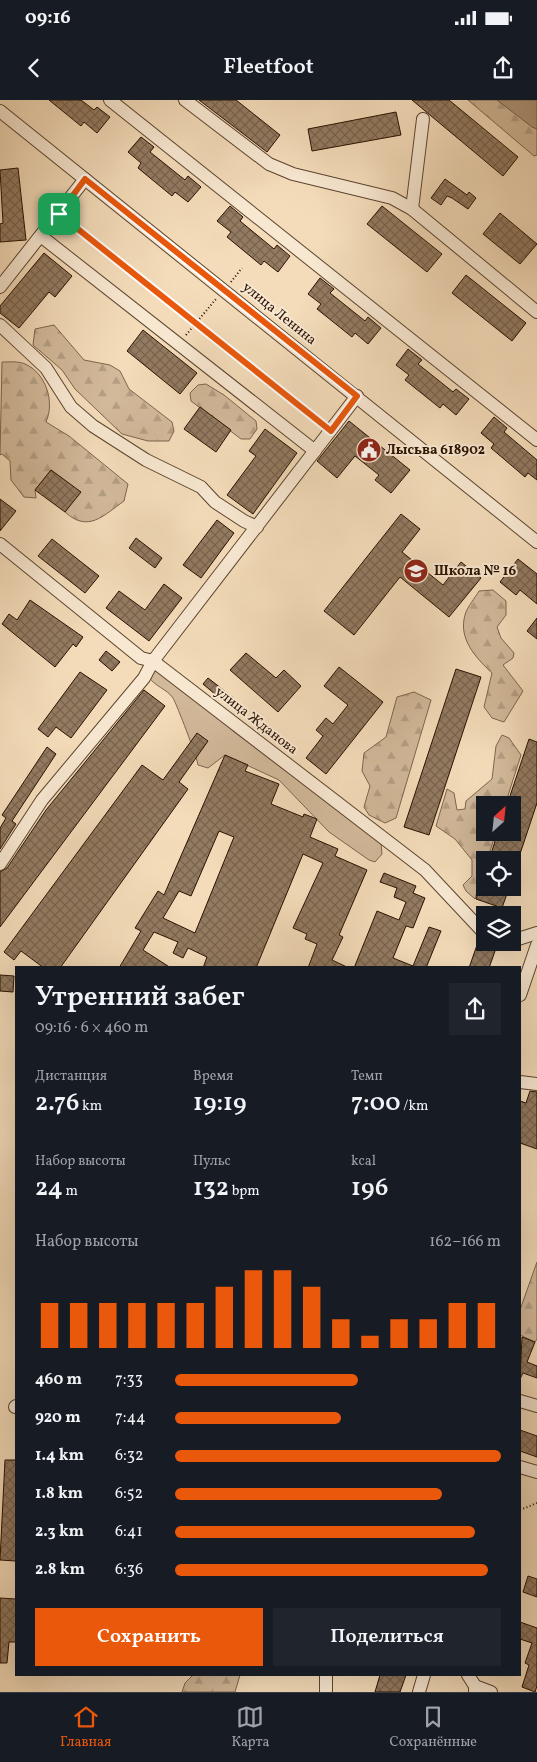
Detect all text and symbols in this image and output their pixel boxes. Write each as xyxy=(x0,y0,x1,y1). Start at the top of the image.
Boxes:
text: 09:16 xyxy=(25,5,71,31)
text: Fleetfoot xyxy=(223,52,314,83)
icon: back xyxy=(20,54,48,82)
icon: share xyxy=(489,54,517,82)
pin xyxy=(38,193,80,235)
icon: arrive xyxy=(45,200,73,228)
street label: улица Ленина xyxy=(238,278,320,350)
public building icon: Лысьва 618902 xyxy=(356,437,382,463)
place label: Лысьва 618902 xyxy=(386,441,485,460)
school or university icon: Школа № 16 xyxy=(403,558,429,584)
place label: Школа № 16 xyxy=(434,562,516,581)
street label: улица Жданова xyxy=(211,683,301,759)
north arrow xyxy=(476,796,521,841)
map controls xyxy=(476,796,521,951)
button: locate xyxy=(476,851,521,896)
button: layers xyxy=(476,906,521,951)
text: Утренний забег xyxy=(35,978,244,1017)
button: share xyxy=(449,983,501,1035)
text: 09:16 · 6 × 460 m xyxy=(35,1017,148,1039)
text: Дистанция xyxy=(35,1067,107,1086)
text: Время xyxy=(193,1067,233,1086)
text: Темп xyxy=(351,1067,383,1086)
text: 2.76 xyxy=(35,1086,79,1121)
text: 19:19 xyxy=(193,1086,246,1121)
text: 7:00 xyxy=(351,1086,401,1121)
text: km xyxy=(79,1097,102,1116)
text: /km xyxy=(401,1097,428,1116)
text: Набор высоты xyxy=(35,1152,126,1171)
text: Пульс xyxy=(193,1152,231,1171)
text: kcal xyxy=(351,1152,376,1171)
text: 24 xyxy=(35,1171,63,1206)
text: 132 xyxy=(193,1171,229,1206)
text: 196 xyxy=(351,1171,388,1206)
text: m xyxy=(63,1182,78,1201)
text: bpm xyxy=(229,1182,260,1201)
text: Набор высоты xyxy=(35,1231,139,1253)
text: 162–166 m xyxy=(429,1231,501,1253)
text: 460 m xyxy=(35,1369,82,1391)
text: 7:33 xyxy=(115,1369,143,1391)
text: 920 m xyxy=(35,1407,81,1429)
text: 7:44 xyxy=(115,1407,146,1429)
text: 1.4 km xyxy=(35,1445,84,1467)
text: 6:32 xyxy=(115,1445,144,1467)
text: 1.8 km xyxy=(35,1483,83,1505)
text: 6:52 xyxy=(115,1483,143,1505)
text: 2.3 km xyxy=(35,1521,84,1543)
text: 6:41 xyxy=(115,1521,143,1543)
text: 2.8 km xyxy=(35,1559,85,1581)
text: 6:36 xyxy=(115,1559,143,1581)
button: Сохранить xyxy=(35,1608,263,1666)
button: Поделиться xyxy=(273,1608,501,1666)
tab: Главная xyxy=(60,1703,111,1752)
tab: Карта xyxy=(231,1703,269,1752)
tab: Сохранённые xyxy=(390,1703,477,1752)

